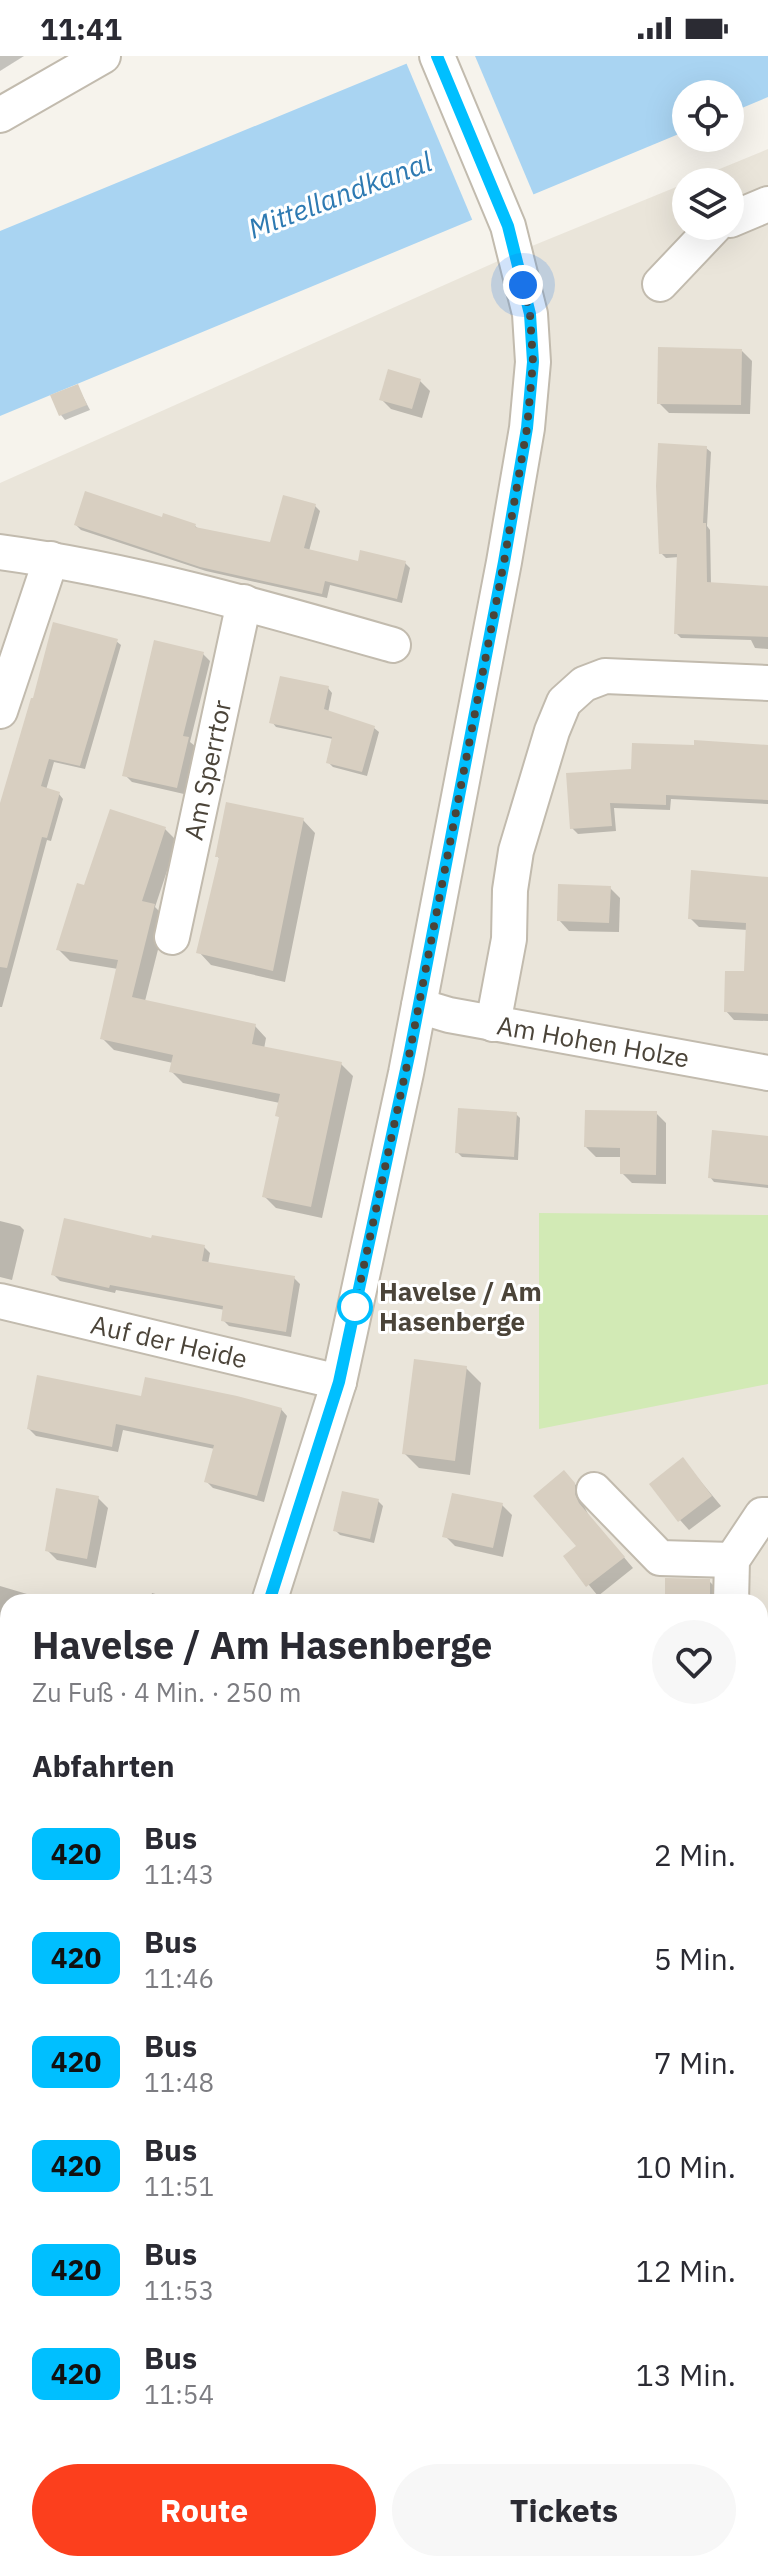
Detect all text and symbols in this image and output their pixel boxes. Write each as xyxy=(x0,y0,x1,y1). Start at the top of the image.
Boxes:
text: 11:41 xyxy=(40,9,122,48)
map controls xyxy=(672,80,744,240)
button: locate xyxy=(672,80,744,152)
water label: Mittellandkanal xyxy=(243,142,438,247)
button: layers xyxy=(672,168,744,240)
your location xyxy=(503,265,543,305)
street label: Am Sperrtor xyxy=(176,696,239,843)
street label: Am Hohen Holze xyxy=(494,1007,692,1075)
place label: Havelse / Am Hasenberge xyxy=(379,1274,542,1338)
marker: Havelse / Am Hasenberge xyxy=(338,1290,372,1324)
street label: Auf der Heide xyxy=(88,1307,251,1376)
text: Havelse / Am Hasenberge xyxy=(32,1620,492,1669)
button: heart xyxy=(652,1620,736,1704)
text: Zu Fuß · 4 Min. · 250 m xyxy=(32,1675,301,1709)
text: Abfahrten xyxy=(32,1746,175,1785)
text: Bus xyxy=(144,1818,197,1857)
text: 420 xyxy=(51,1835,101,1872)
text: 2 Min. xyxy=(654,1835,736,1874)
text: 11:43 xyxy=(144,1857,214,1891)
text: Bus xyxy=(144,1922,197,1961)
text: 420 xyxy=(51,1939,101,1976)
text: 5 Min. xyxy=(654,1939,736,1978)
text: 11:46 xyxy=(144,1961,214,1995)
text: Bus xyxy=(144,2026,197,2065)
text: 420 xyxy=(51,2043,101,2080)
text: 7 Min. xyxy=(654,2043,736,2082)
text: 11:48 xyxy=(144,2065,214,2099)
text: Bus xyxy=(144,2130,197,2169)
text: 420 xyxy=(51,2147,101,2184)
text: 10 Min. xyxy=(636,2147,736,2186)
text: 11:51 xyxy=(144,2169,214,2203)
text: Bus xyxy=(144,2234,197,2273)
text: 420 xyxy=(51,2251,101,2288)
text: 12 Min. xyxy=(636,2251,736,2290)
text: 11:53 xyxy=(144,2273,214,2307)
text: Bus xyxy=(144,2338,197,2377)
text: 420 xyxy=(51,2355,101,2392)
text: 13 Min. xyxy=(636,2355,736,2394)
text: 11:54 xyxy=(144,2377,214,2411)
button: Route xyxy=(32,2464,376,2556)
button: Tickets xyxy=(392,2464,736,2556)

